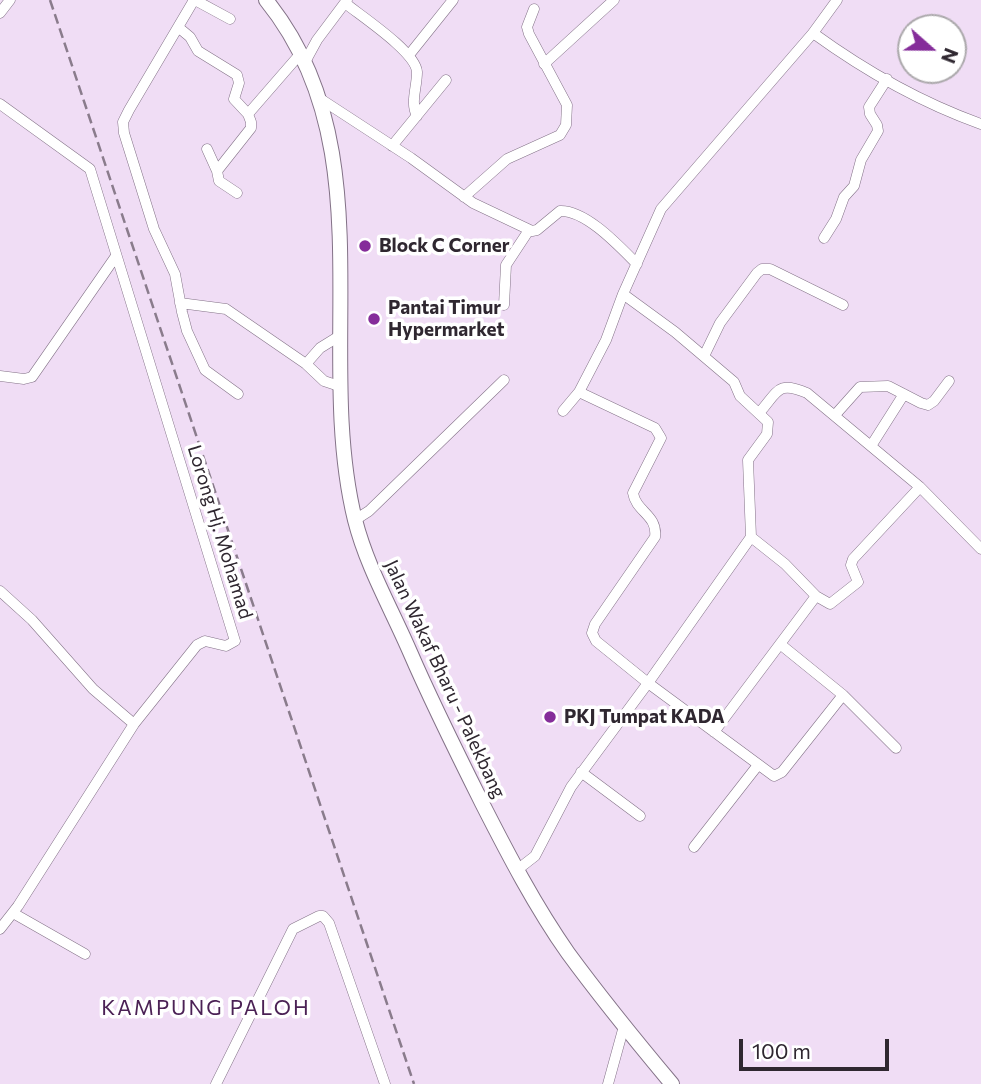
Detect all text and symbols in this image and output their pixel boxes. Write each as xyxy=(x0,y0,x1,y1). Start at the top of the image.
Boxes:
north arrow xyxy=(897,14,967,84)
text: N xyxy=(937,45,963,67)
place label: Block C Corner xyxy=(379,235,509,257)
marker: Block C Corner xyxy=(357,238,373,254)
place label: Pantai Timur Hypermarket xyxy=(388,297,505,341)
marker: Pantai Timur Hypermarket xyxy=(366,311,382,327)
street label: Lorong Hj. Mohamad xyxy=(183,442,257,622)
street label: Jalan Wakaf Bharu - Palekbang xyxy=(380,556,510,802)
place label: PKJ Tumpat KADA xyxy=(564,706,725,728)
marker: PKJ Tumpat KADA xyxy=(542,709,558,725)
district label: KAMPUNG PALOH xyxy=(103,995,309,1021)
scale bar xyxy=(743,1024,894,1068)
text: 100 m xyxy=(752,1038,811,1063)

